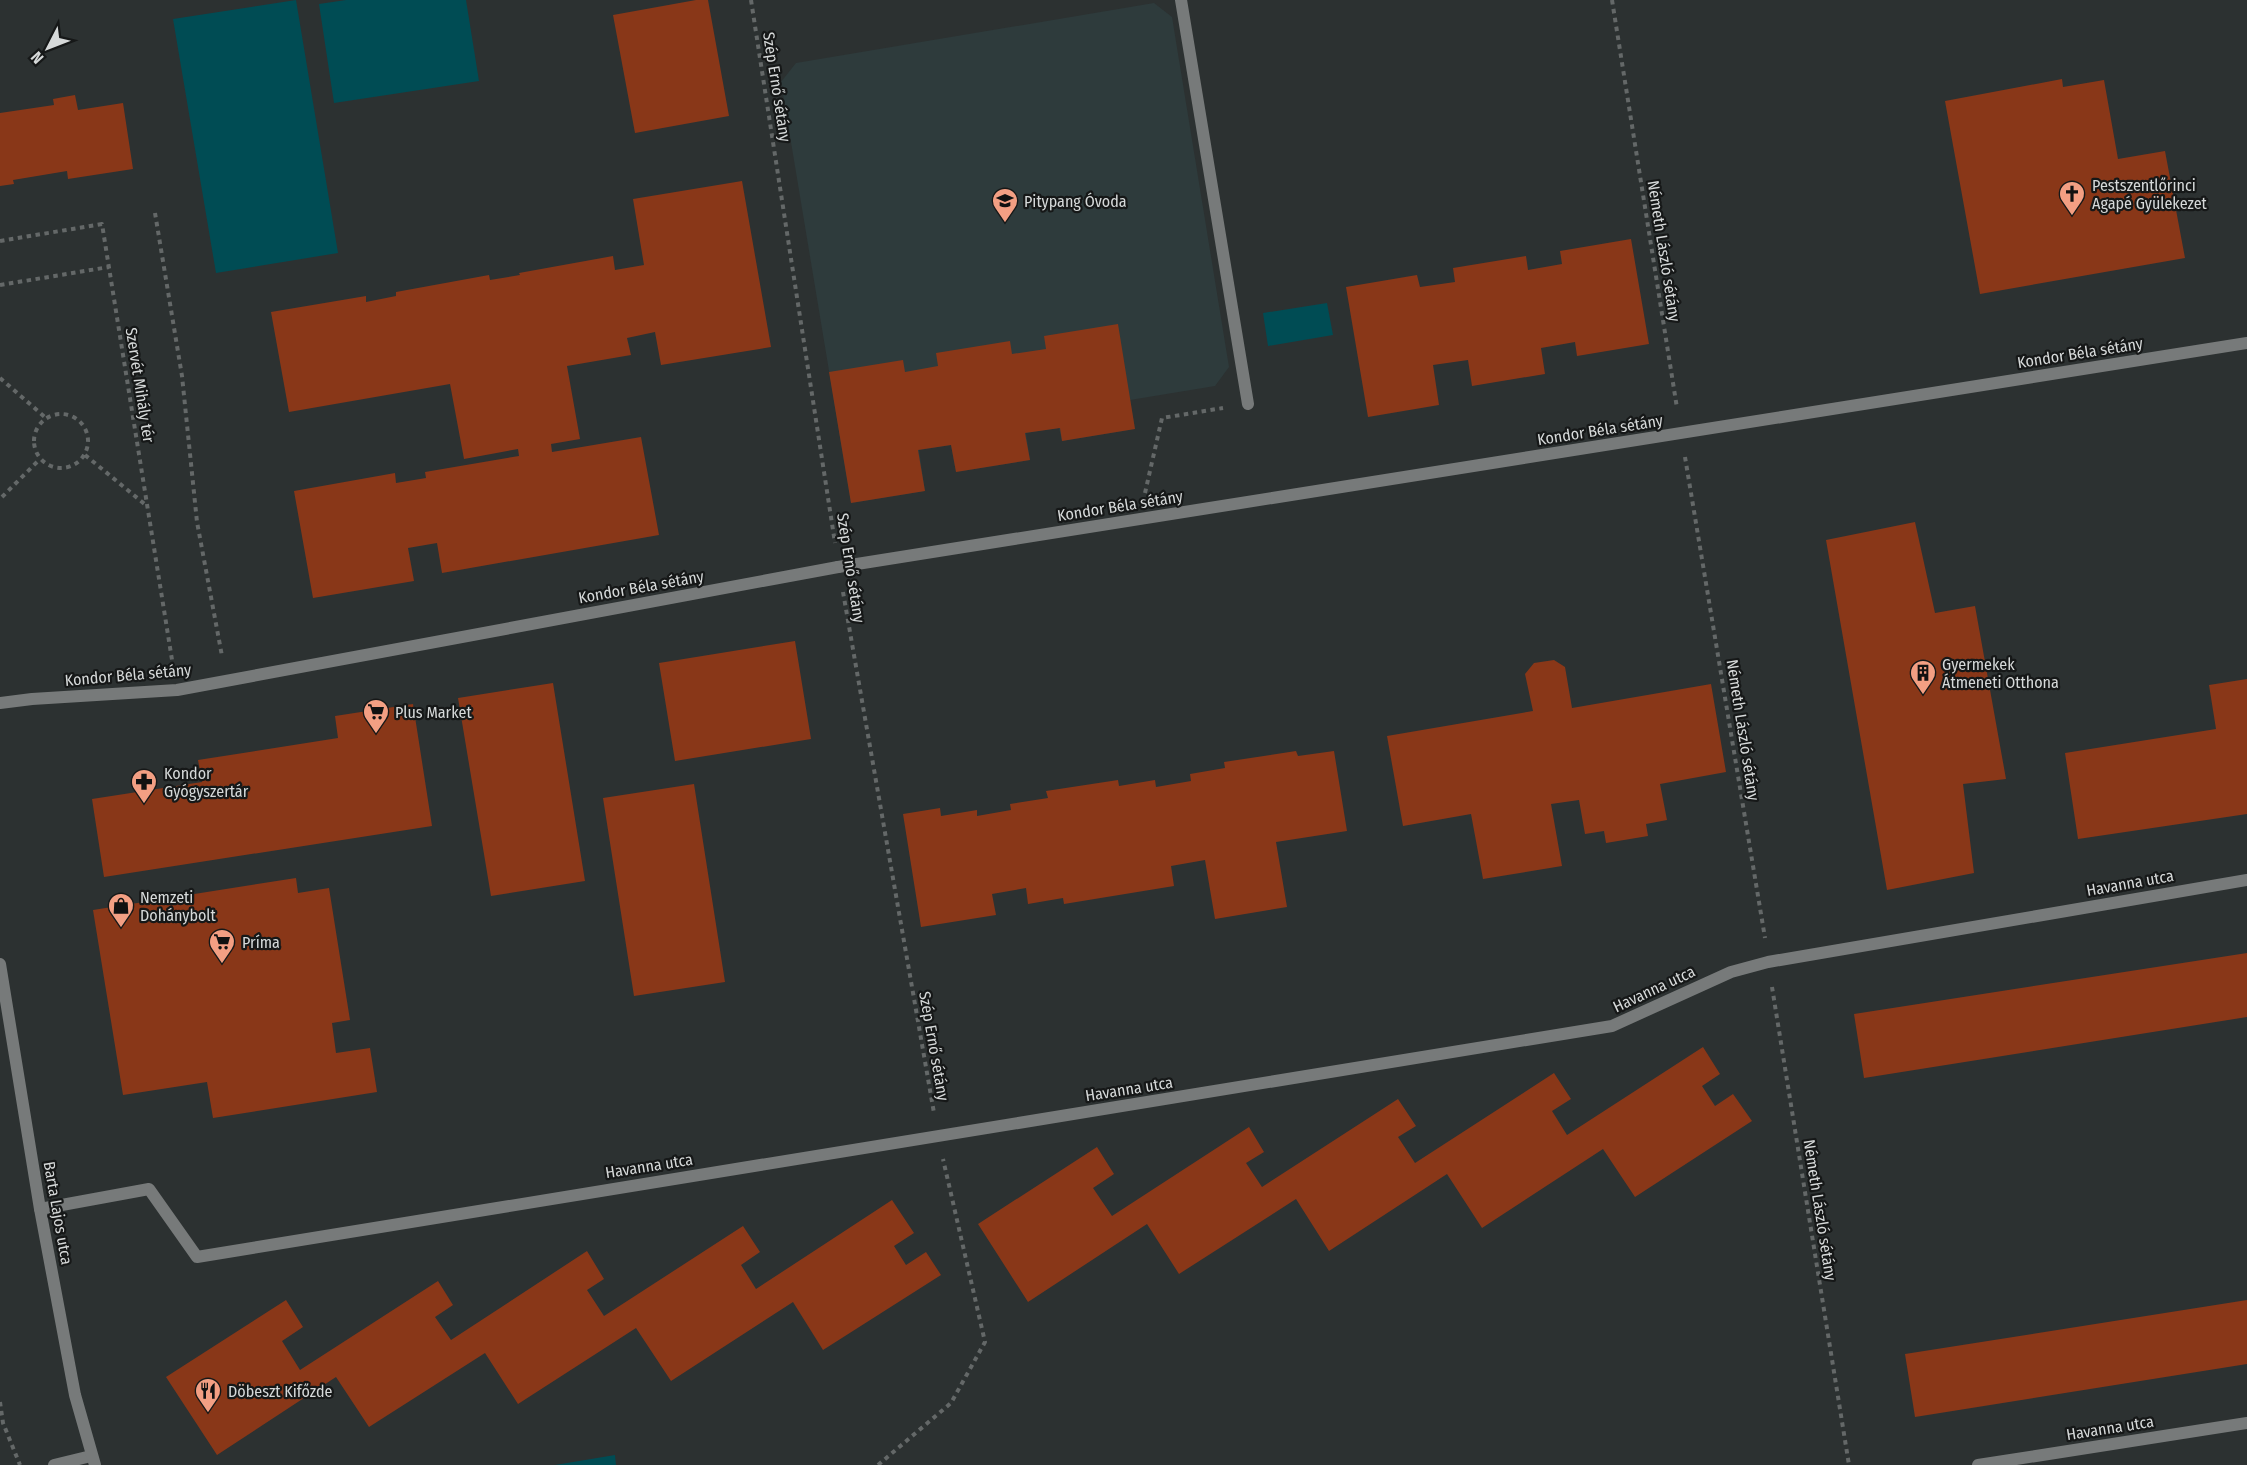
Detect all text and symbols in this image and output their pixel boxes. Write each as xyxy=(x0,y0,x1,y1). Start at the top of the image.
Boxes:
north arrow xyxy=(18,18,78,78)
street label: Szép Ernő sétány xyxy=(759,31,795,144)
text: N xyxy=(27,48,47,68)
place label: Pestszentlőrinci Agapé Gyülekezet xyxy=(2092,176,2208,213)
street label: Németh László sétány xyxy=(1643,179,1685,324)
church icon: Pestszentlőrinci Agapé Gyülekezet xyxy=(2057,179,2087,217)
school or university icon: Pitypang Óvoda xyxy=(990,186,1020,224)
place label: Pitypang Óvoda xyxy=(1024,192,1127,211)
street label: Szervét Mihály tér xyxy=(122,326,159,444)
street label: Kondor Béla sétány xyxy=(2016,334,2145,372)
street label: Kondor Béla sétány xyxy=(1536,411,1665,449)
street label: Kondor Béla sétány xyxy=(1056,487,1185,525)
street label: Szép Ernő sétány xyxy=(833,512,869,625)
street label: Kondor Béla sétány xyxy=(577,566,706,607)
place label: Gyermekek Átmeneti Otthona xyxy=(1942,655,2059,692)
street label: Németh László sétány xyxy=(1722,658,1764,803)
building icon: Gyermekek Átmeneti Otthona xyxy=(1908,658,1938,696)
street label: Kondor Béla sétány xyxy=(64,660,193,690)
supermarket icon: Plus Market xyxy=(361,697,391,735)
place label: Plus Market xyxy=(395,703,472,722)
place label: Kondor Gyógyszertár xyxy=(164,764,249,801)
pharmacy icon: Kondor Gyógyszertár xyxy=(129,767,159,805)
street label: Havanna utca xyxy=(2085,866,2175,900)
place label: Nemzeti Dohánybolt xyxy=(140,888,217,925)
shop icon: Nemzeti Dohánybolt xyxy=(106,891,136,929)
supermarket icon: Príma xyxy=(207,927,237,965)
place label: Príma xyxy=(242,933,280,952)
street label: Havanna utca xyxy=(1610,962,1698,1016)
street label: Szép Ernő sétány xyxy=(915,990,953,1103)
street label: Havanna utca xyxy=(1084,1073,1174,1105)
street label: Németh László sétány xyxy=(1799,1138,1841,1283)
street label: Havanna utca xyxy=(604,1150,694,1182)
street label: Barta Lajos utca xyxy=(40,1160,76,1266)
restaurant icon: Döbeszt Kifőzde xyxy=(193,1376,223,1414)
place label: Döbeszt Kifőzde xyxy=(228,1382,333,1401)
street label: Havanna utca xyxy=(2065,1412,2155,1444)

